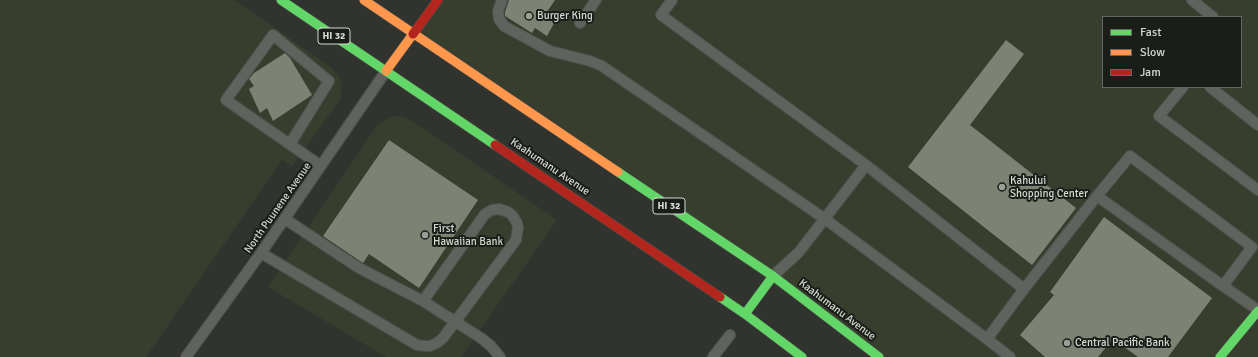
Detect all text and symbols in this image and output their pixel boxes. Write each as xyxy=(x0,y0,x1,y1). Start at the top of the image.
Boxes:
place label: Burger King xyxy=(537,9,593,23)
marker: Burger King xyxy=(524,11,534,21)
legend xyxy=(1102,16,1242,88)
text: Fast xyxy=(1140,25,1161,40)
road number: HI 32 xyxy=(318,28,350,44)
text: Slow xyxy=(1140,45,1165,60)
text: Jam xyxy=(1140,65,1161,80)
street label: Kaahumanu Avenue xyxy=(508,136,592,198)
street label: North Puunene Avenue xyxy=(242,160,314,256)
place label: Kahului Shopping Center xyxy=(1010,174,1088,200)
marker: Kahului Shopping Center xyxy=(997,182,1007,192)
road number: HI 32 xyxy=(653,198,685,214)
place label: First Hawaiian Bank xyxy=(433,222,503,248)
marker: First Hawaiian Bank xyxy=(420,230,430,240)
street label: Kaahumanu Avenue xyxy=(796,277,878,343)
place label: Central Pacific Bank xyxy=(1075,336,1170,350)
marker: Central Pacific Bank xyxy=(1062,338,1072,348)

